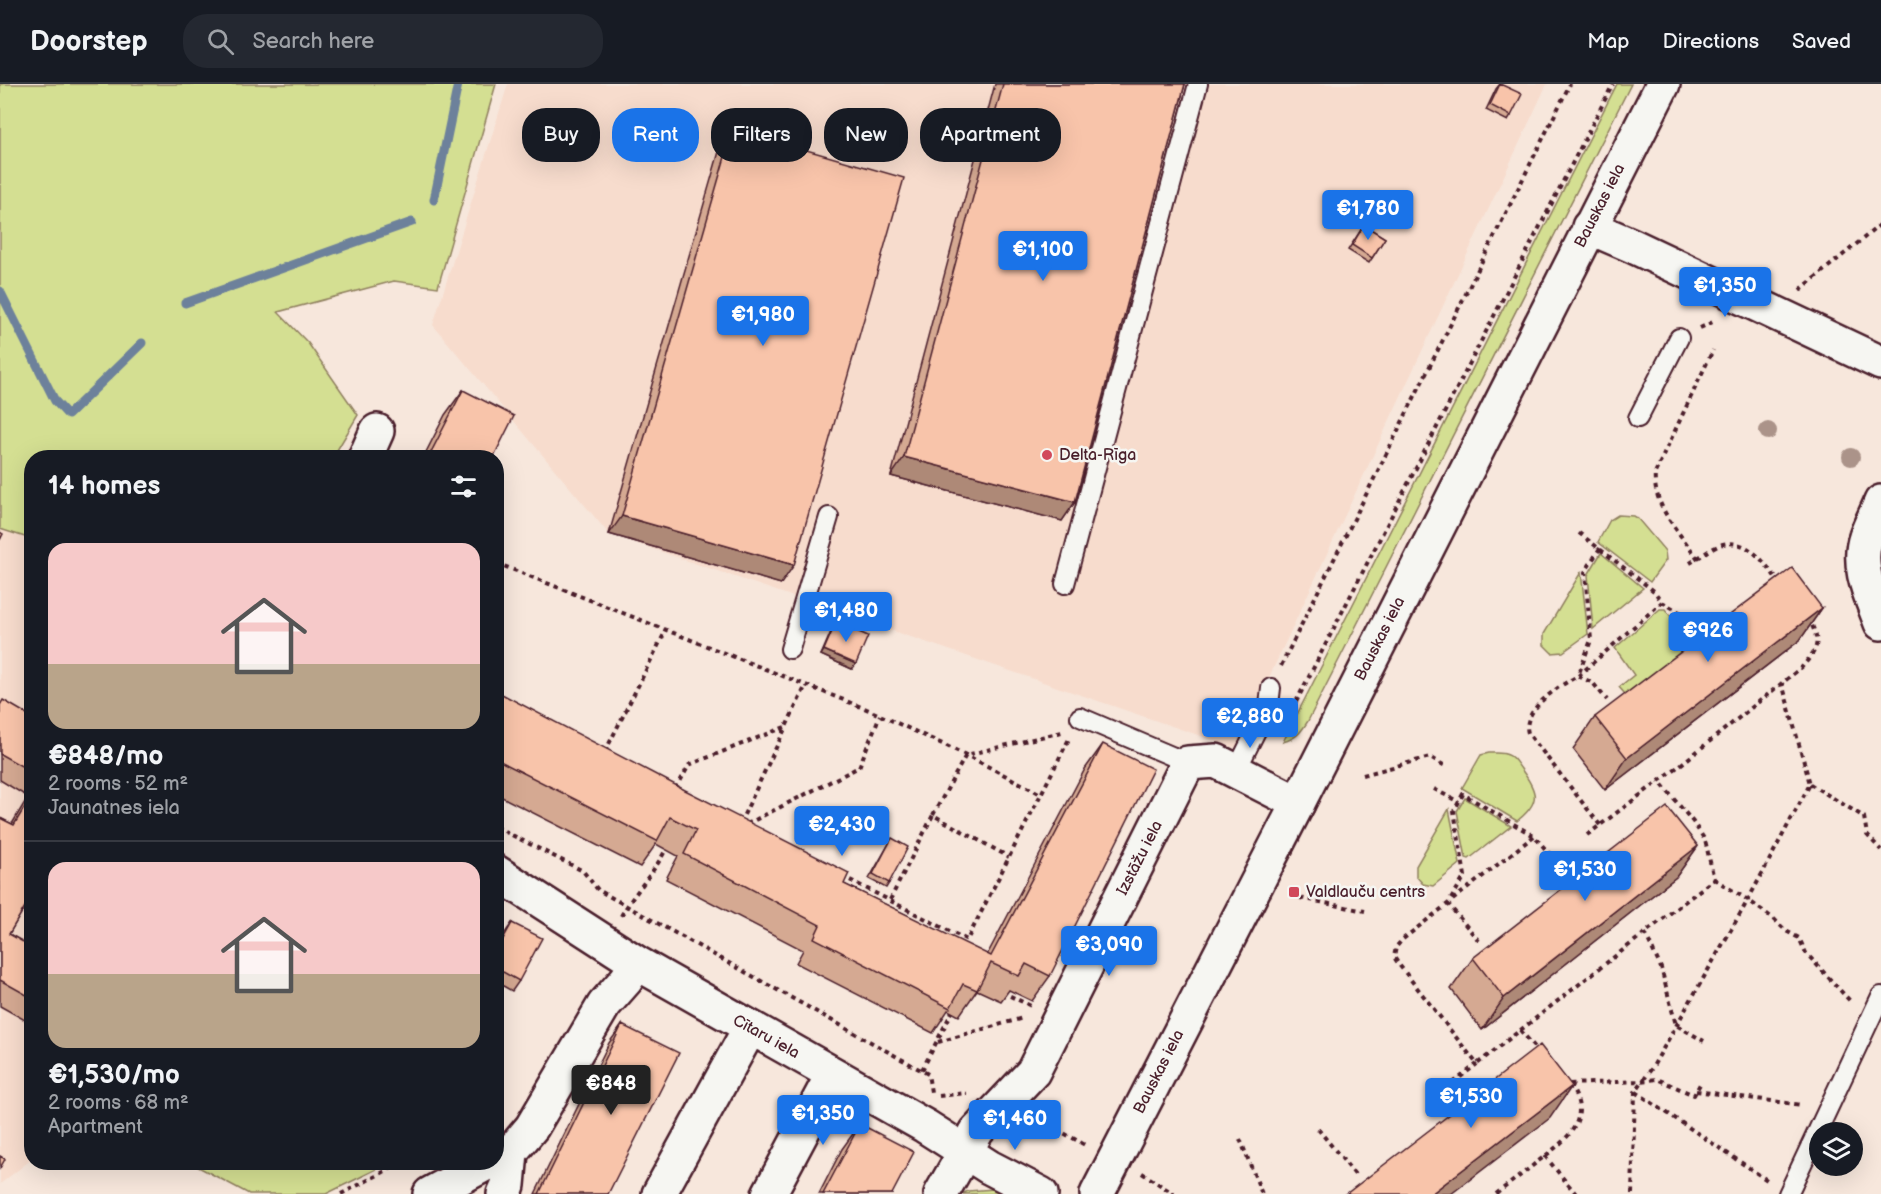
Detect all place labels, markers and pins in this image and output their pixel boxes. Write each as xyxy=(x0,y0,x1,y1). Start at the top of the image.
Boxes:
pin: €1,780 xyxy=(1319,190,1417,241)
pin: €1,100 xyxy=(994,231,1092,282)
pin: €1,350 xyxy=(1676,267,1774,318)
pin: €1,980 xyxy=(714,296,812,347)
place label: Delta-Rīga xyxy=(1059,446,1136,465)
marker: Delta-Rīga xyxy=(1040,448,1054,462)
pin: €1,480 xyxy=(797,592,895,643)
pin: €926 xyxy=(1672,612,1744,663)
pin: €2,880 xyxy=(1201,698,1299,749)
pin: €2,430 xyxy=(793,806,891,857)
pin: €1,530 xyxy=(1536,851,1634,902)
place label: Valdlauču centrs xyxy=(1306,883,1425,902)
marker: Valdlauču centrs xyxy=(1287,885,1301,899)
pin: €3,090 xyxy=(1060,926,1158,977)
pin: €848 xyxy=(575,1065,647,1116)
pin: €1,530 xyxy=(1422,1078,1520,1129)
pin: €1,350 xyxy=(774,1095,872,1146)
pin: €1,460 xyxy=(966,1100,1064,1151)

